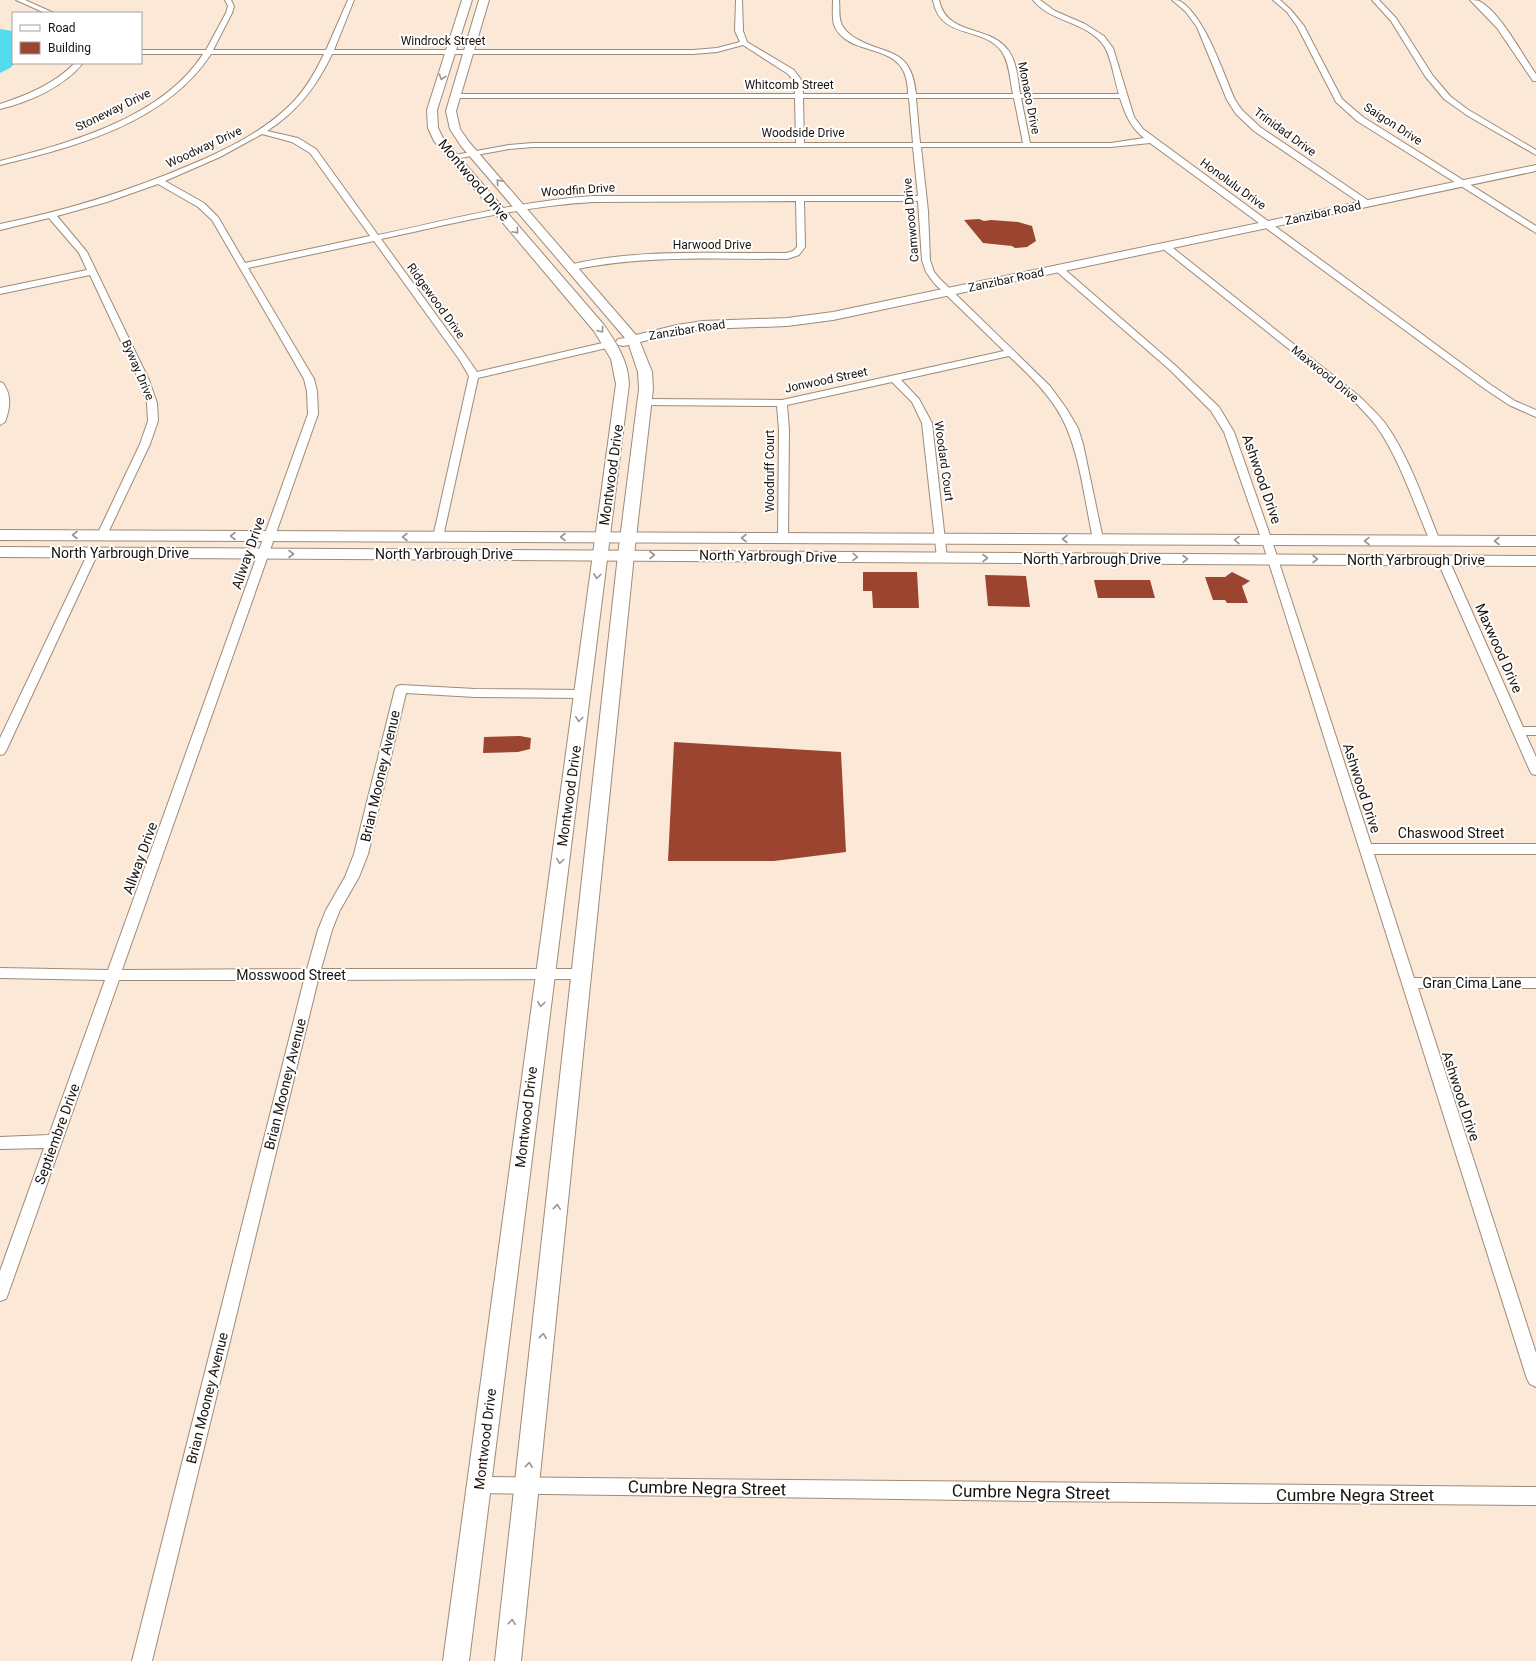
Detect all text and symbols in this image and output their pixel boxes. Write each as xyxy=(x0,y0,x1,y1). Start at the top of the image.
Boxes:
legend xyxy=(12,12,142,64)
text: Road xyxy=(48,21,76,35)
street label: Windrock Street xyxy=(401,34,485,48)
text: Building xyxy=(48,41,91,55)
street label: Monaco Drive xyxy=(1015,61,1043,135)
one-way arrow xyxy=(438,73,447,80)
street label: Whitcomb Street xyxy=(744,78,834,92)
street label: Stoneway Drive xyxy=(73,86,153,134)
street label: Saigon Drive xyxy=(1361,100,1425,148)
street label: Trinidad Drive xyxy=(1251,105,1319,159)
street label: Woodway Drive xyxy=(164,123,244,171)
street label: Woodside Drive xyxy=(761,126,845,140)
street label: Montwood Drive xyxy=(435,136,513,224)
street label: Honolulu Drive xyxy=(1197,155,1269,213)
street label: Camwood Drive xyxy=(900,177,922,263)
one-way arrow xyxy=(496,180,503,187)
street label: Woodfin Drive xyxy=(541,180,615,200)
street label: Zanzibar Road xyxy=(1284,198,1362,228)
one-way arrow xyxy=(512,227,519,234)
street label: Harwood Drive xyxy=(673,238,751,252)
street label: Ridgewood Drive xyxy=(404,261,468,341)
street label: Zanzibar Road xyxy=(967,265,1045,295)
street label: Zanzibar Road xyxy=(648,317,726,343)
one-way arrow xyxy=(596,326,603,333)
street label: Byway Drive xyxy=(119,338,157,402)
street label: Maxwood Drive xyxy=(1289,343,1361,405)
street label: Jonwood Street xyxy=(783,364,869,396)
street label: Woodard Court xyxy=(931,420,957,502)
street label: Montwood Drive xyxy=(596,423,626,527)
street label: Woodruff Court xyxy=(763,430,777,512)
street label: Ashwood Drive xyxy=(1239,432,1285,526)
street label: Allway Drive xyxy=(228,515,268,591)
one-way arrow xyxy=(72,531,78,539)
one-way arrow xyxy=(230,532,236,540)
one-way arrow xyxy=(402,533,408,541)
one-way arrow xyxy=(560,533,566,541)
one-way arrow xyxy=(741,534,747,542)
one-way arrow xyxy=(1062,535,1068,543)
one-way arrow xyxy=(1234,536,1240,545)
one-way arrow xyxy=(1364,537,1370,545)
one-way arrow xyxy=(1494,537,1500,545)
street label: North Yarbrough Drive xyxy=(51,545,189,561)
street label: North Yarbrough Drive xyxy=(375,546,513,562)
street label: North Yarbrough Drive xyxy=(699,547,837,565)
one-way arrow xyxy=(288,550,294,558)
one-way arrow xyxy=(649,551,655,559)
street label: North Yarbrough Drive xyxy=(1023,551,1161,567)
street label: North Yarbrough Drive xyxy=(1347,552,1485,568)
one-way arrow xyxy=(852,553,858,561)
one-way arrow xyxy=(982,554,988,562)
one-way arrow xyxy=(1182,555,1188,563)
one-way arrow xyxy=(1312,555,1318,563)
one-way arrow xyxy=(593,573,602,579)
street label: Maxwood Drive xyxy=(1472,601,1526,695)
street label: Brian Mooney Avenue xyxy=(357,709,403,843)
one-way arrow xyxy=(575,716,584,722)
street label: Ashwood Drive xyxy=(1340,741,1384,835)
street label: Montwood Drive xyxy=(554,744,584,848)
street label: Allway Drive xyxy=(120,820,160,896)
street label: Chaswood Street xyxy=(1398,825,1505,841)
one-way arrow xyxy=(556,858,565,864)
street label: Mosswood Street xyxy=(236,967,346,983)
street label: Gran Cima Lane xyxy=(1422,975,1522,991)
one-way arrow xyxy=(537,1001,546,1007)
street label: Brian Mooney Avenue xyxy=(261,1017,309,1151)
street label: Ashwood Drive xyxy=(1439,1049,1483,1143)
street label: Montwood Drive xyxy=(512,1065,540,1169)
street label: Septiembre Drive xyxy=(31,1081,83,1187)
one-way arrow xyxy=(552,1204,561,1210)
street label: Brian Mooney Avenue xyxy=(183,1331,231,1465)
one-way arrow xyxy=(538,1333,547,1339)
street label: Montwood Drive xyxy=(471,1387,499,1491)
one-way arrow xyxy=(524,1462,533,1468)
street label: Cumbre Negra Street xyxy=(628,1477,786,1499)
street label: Cumbre Negra Street xyxy=(952,1481,1110,1503)
street label: Cumbre Negra Street xyxy=(1276,1485,1434,1505)
one-way arrow xyxy=(508,1619,517,1625)

